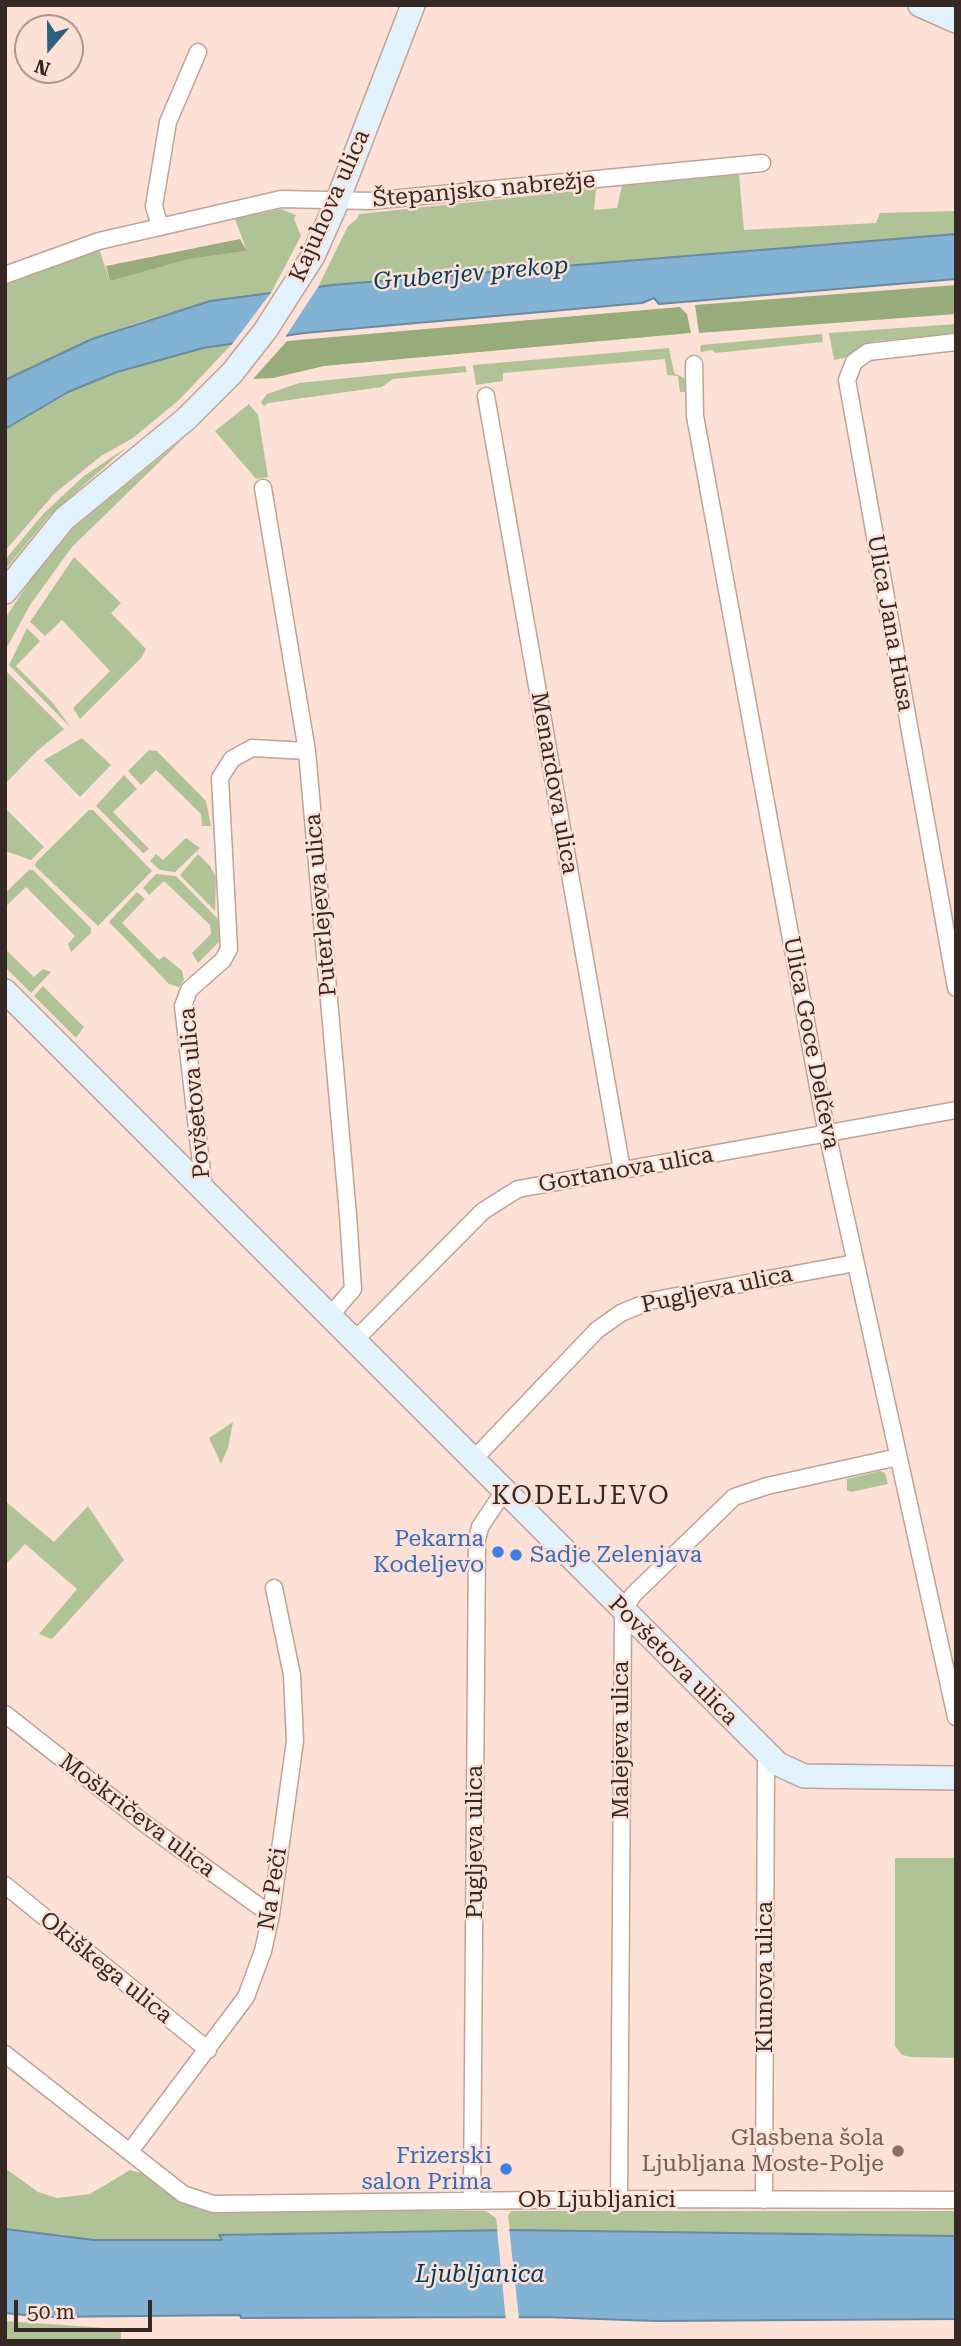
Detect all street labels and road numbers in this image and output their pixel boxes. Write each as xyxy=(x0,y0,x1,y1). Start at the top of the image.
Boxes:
street label: Kajuhova ulica xyxy=(284,126,376,286)
street label: Štepanjsko nabrežje xyxy=(372,167,596,213)
street label: Ulica Jana Husa xyxy=(861,533,919,713)
street label: Menardova ulica xyxy=(524,690,584,876)
street label: Puterlejeva ulica xyxy=(299,812,343,998)
street label: Ulica Goce Delčeva xyxy=(777,934,845,1152)
street label: Povšetova ulica xyxy=(174,1006,216,1180)
street label: Gortanova ulica xyxy=(536,1141,716,1199)
street label: Pugljeva ulica xyxy=(639,1260,795,1320)
street label: Povšetova ulica xyxy=(603,1591,743,1731)
street label: Malejeva ulica xyxy=(607,1661,635,1819)
street label: Moškričeva ulica xyxy=(53,1748,221,1884)
street label: Pugljeva ulica xyxy=(461,1765,489,1919)
street label: Na Peči xyxy=(253,1846,293,1932)
street label: Klunova ulica xyxy=(751,1901,779,2053)
street label: Okiškega ulica xyxy=(34,1906,178,2030)
street label: Ob Ljubljanici xyxy=(518,2186,676,2214)

